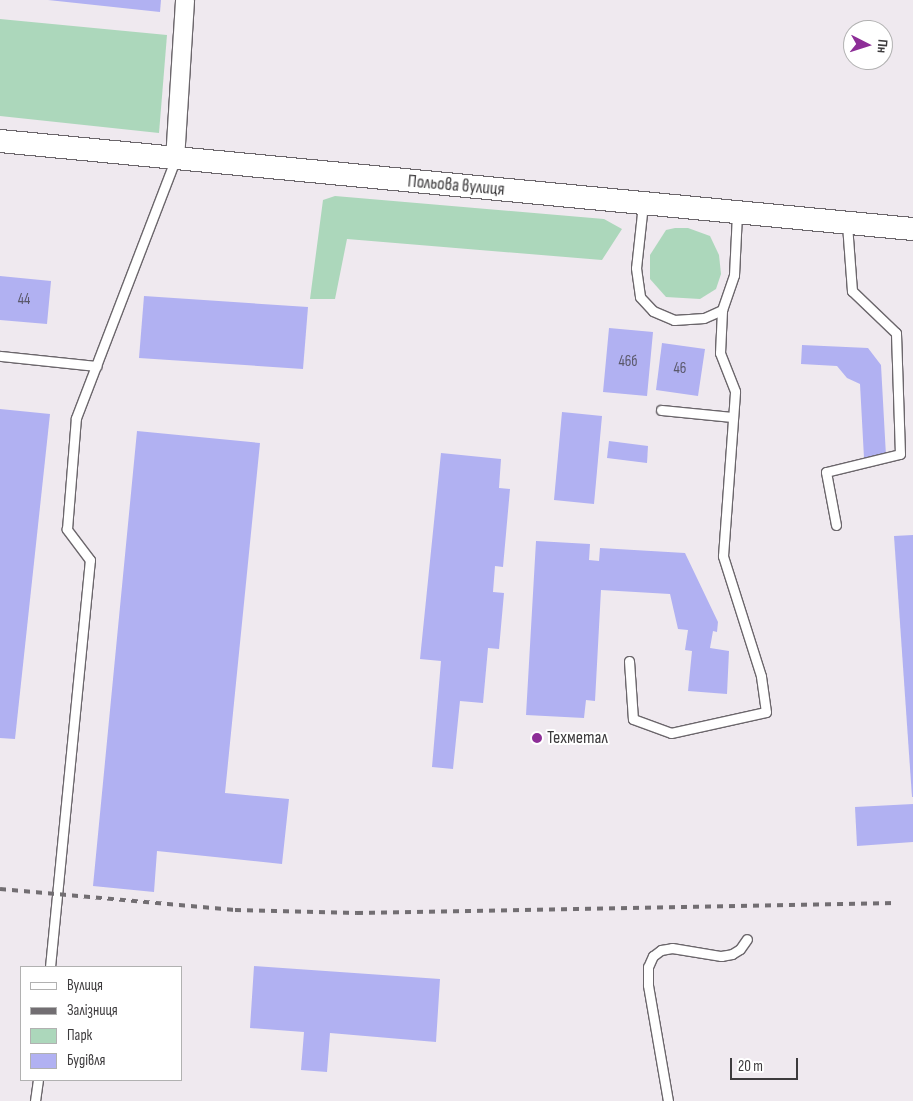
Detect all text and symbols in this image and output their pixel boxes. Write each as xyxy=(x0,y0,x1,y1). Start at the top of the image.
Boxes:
north arrow xyxy=(843,20,893,70)
text: Пн xyxy=(873,39,892,54)
street label: Польова вулиця xyxy=(407,171,505,201)
house number: 44 xyxy=(18,291,30,309)
house number: 46б xyxy=(618,353,638,371)
house number: 46 xyxy=(674,360,686,378)
place label: Техметал xyxy=(547,727,608,749)
marker: Техметал xyxy=(531,732,543,744)
legend xyxy=(20,966,182,1081)
text: Вулиця xyxy=(67,976,103,995)
text: Залізниця xyxy=(67,1001,118,1020)
text: Парк xyxy=(67,1026,92,1045)
scale bar xyxy=(733,1048,800,1080)
text: Будівля xyxy=(67,1051,105,1070)
text: 20 m xyxy=(738,1057,763,1076)

